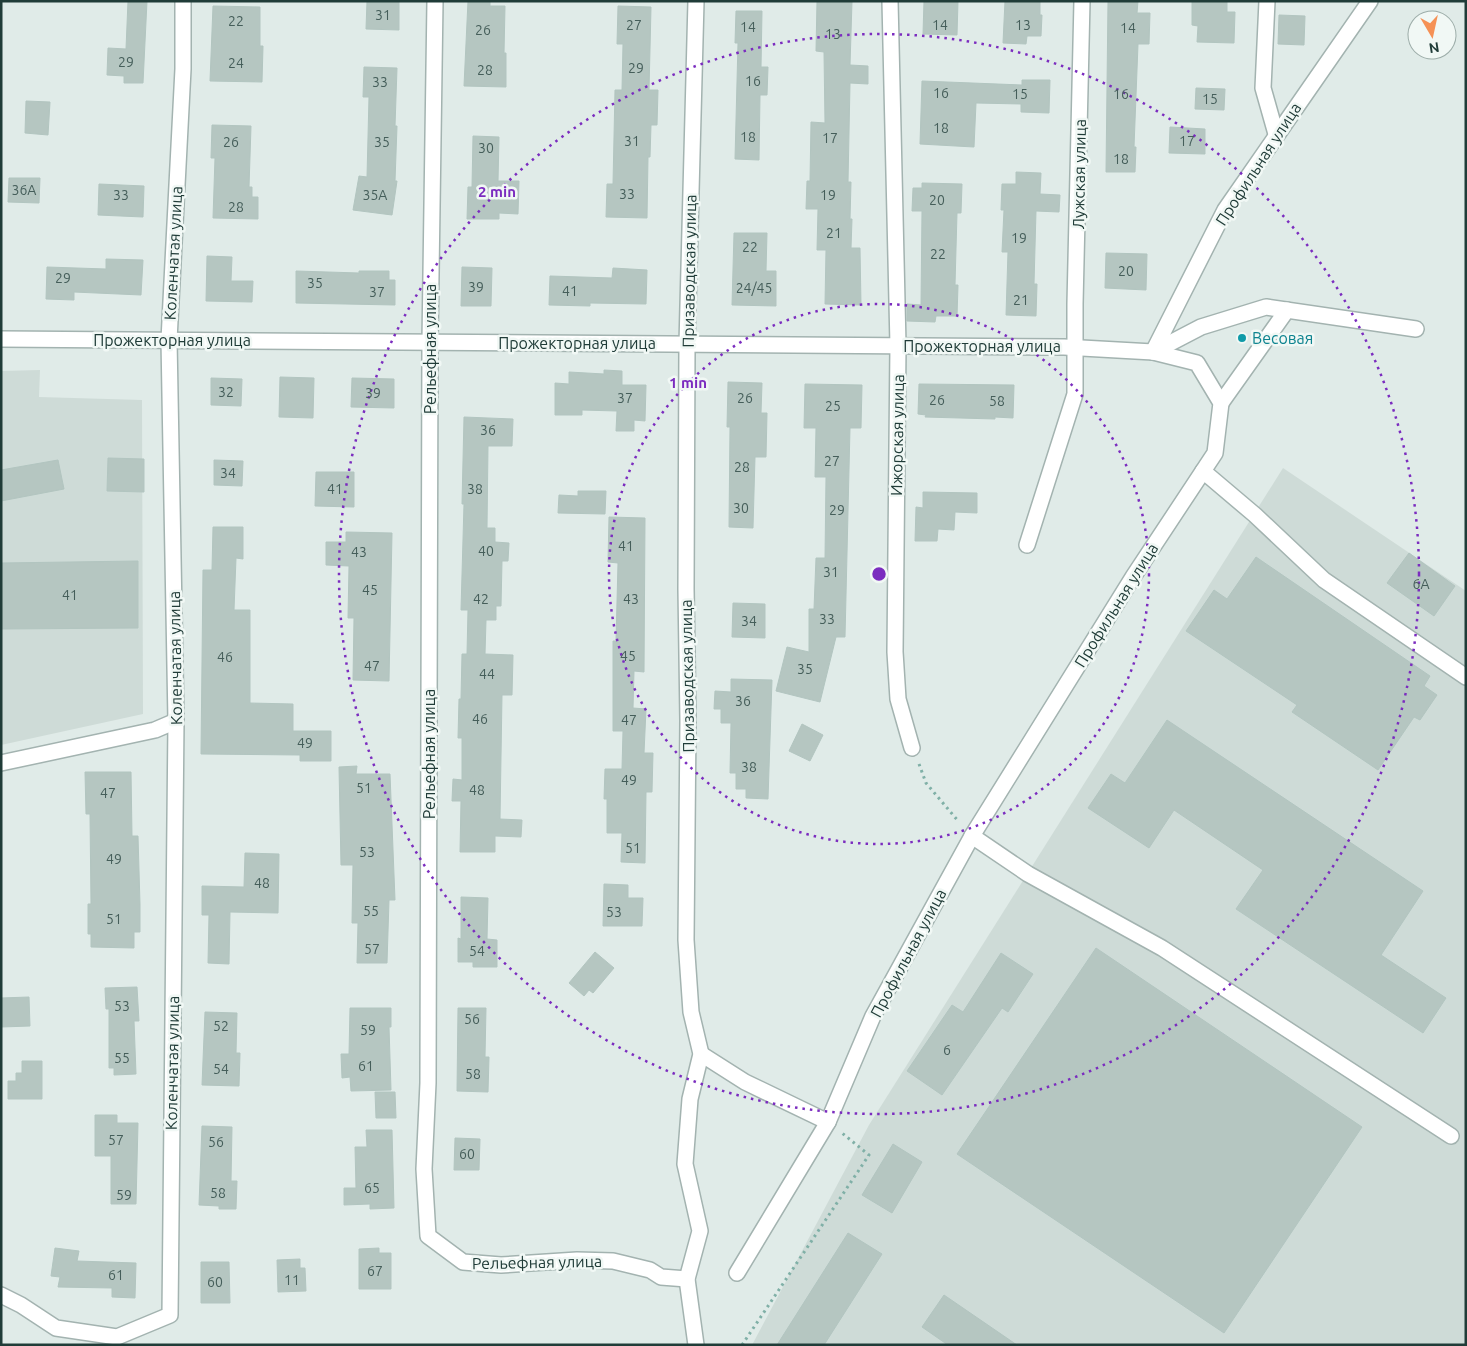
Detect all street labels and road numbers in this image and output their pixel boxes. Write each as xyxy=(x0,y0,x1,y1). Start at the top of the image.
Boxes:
street label: Профильная улица xyxy=(1212,99,1304,229)
street label: Лужская улица xyxy=(1069,119,1089,229)
street label: Коленчатая улица xyxy=(160,185,186,321)
street label: Призаводская улица xyxy=(679,194,699,348)
street label: Рельефная улица xyxy=(421,284,439,414)
street label: Прожекторная улица xyxy=(93,331,251,349)
street label: Прожекторная улица xyxy=(498,334,656,352)
street label: Прожекторная улица xyxy=(903,337,1061,355)
street label: Ижорская улица xyxy=(887,374,907,496)
street label: Профильная улица xyxy=(1071,540,1161,670)
street label: Коленчатая улица xyxy=(165,591,185,725)
street label: Призаводская улица xyxy=(677,599,697,753)
street label: Рельефная улица xyxy=(420,689,438,819)
street label: Профильная улица xyxy=(867,886,949,1020)
street label: Коленчатая улица xyxy=(162,996,182,1130)
street label: Рельефная улица xyxy=(472,1252,602,1272)

